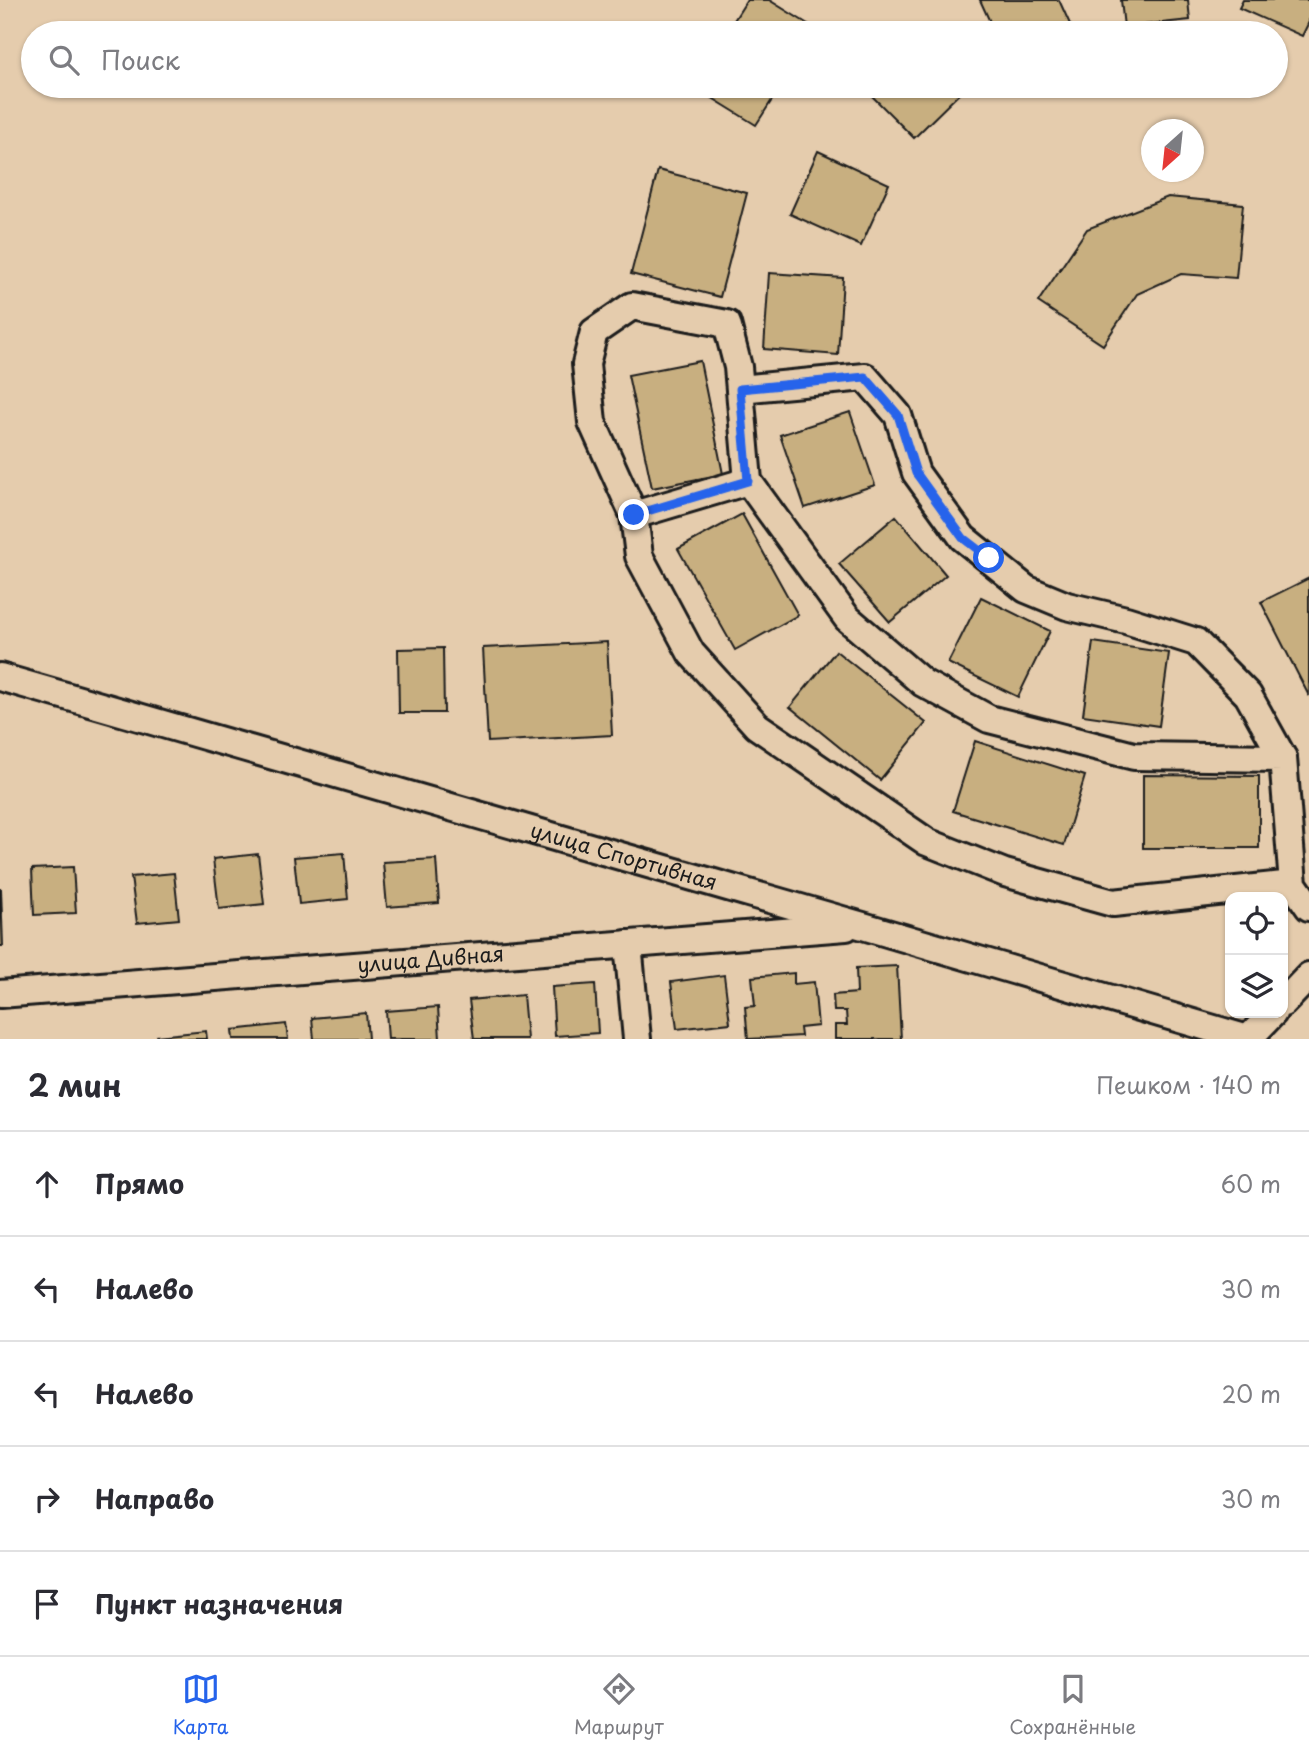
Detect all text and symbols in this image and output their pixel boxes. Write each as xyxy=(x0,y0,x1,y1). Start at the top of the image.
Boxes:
search box xyxy=(21,21,1288,98)
text: Поиск xyxy=(101,40,180,79)
icon: search xyxy=(45,41,83,79)
north arrow xyxy=(1141,119,1204,182)
route end xyxy=(618,499,649,530)
route start xyxy=(973,542,1004,573)
street label: улица Спортивная xyxy=(527,813,721,897)
map controls xyxy=(1225,892,1288,1018)
button: locate xyxy=(1225,892,1288,955)
street label: улица Дивная xyxy=(356,936,505,980)
button: layers xyxy=(1225,955,1288,1018)
text: 2 мин xyxy=(28,1062,122,1107)
text: Пешком · 140 m xyxy=(1096,1067,1281,1102)
text: Прямо xyxy=(95,1164,184,1203)
icon: ahead xyxy=(28,1165,66,1203)
text: 60 m xyxy=(1221,1166,1281,1201)
text: Налево xyxy=(95,1269,193,1308)
icon: left xyxy=(28,1270,66,1308)
text: 30 m xyxy=(1220,1271,1281,1306)
text: Налево xyxy=(95,1374,193,1413)
icon: left xyxy=(28,1375,66,1413)
text: 20 m xyxy=(1222,1376,1281,1411)
text: Направо xyxy=(95,1479,214,1518)
icon: right xyxy=(28,1480,66,1518)
text: 30 m xyxy=(1220,1481,1281,1516)
text: Пункт назначения xyxy=(95,1584,343,1623)
icon: arrive xyxy=(28,1585,66,1623)
tab: Карта xyxy=(173,1670,229,1740)
tab: Маршрут xyxy=(574,1670,664,1740)
tab: Сохранённые xyxy=(1009,1670,1136,1740)

